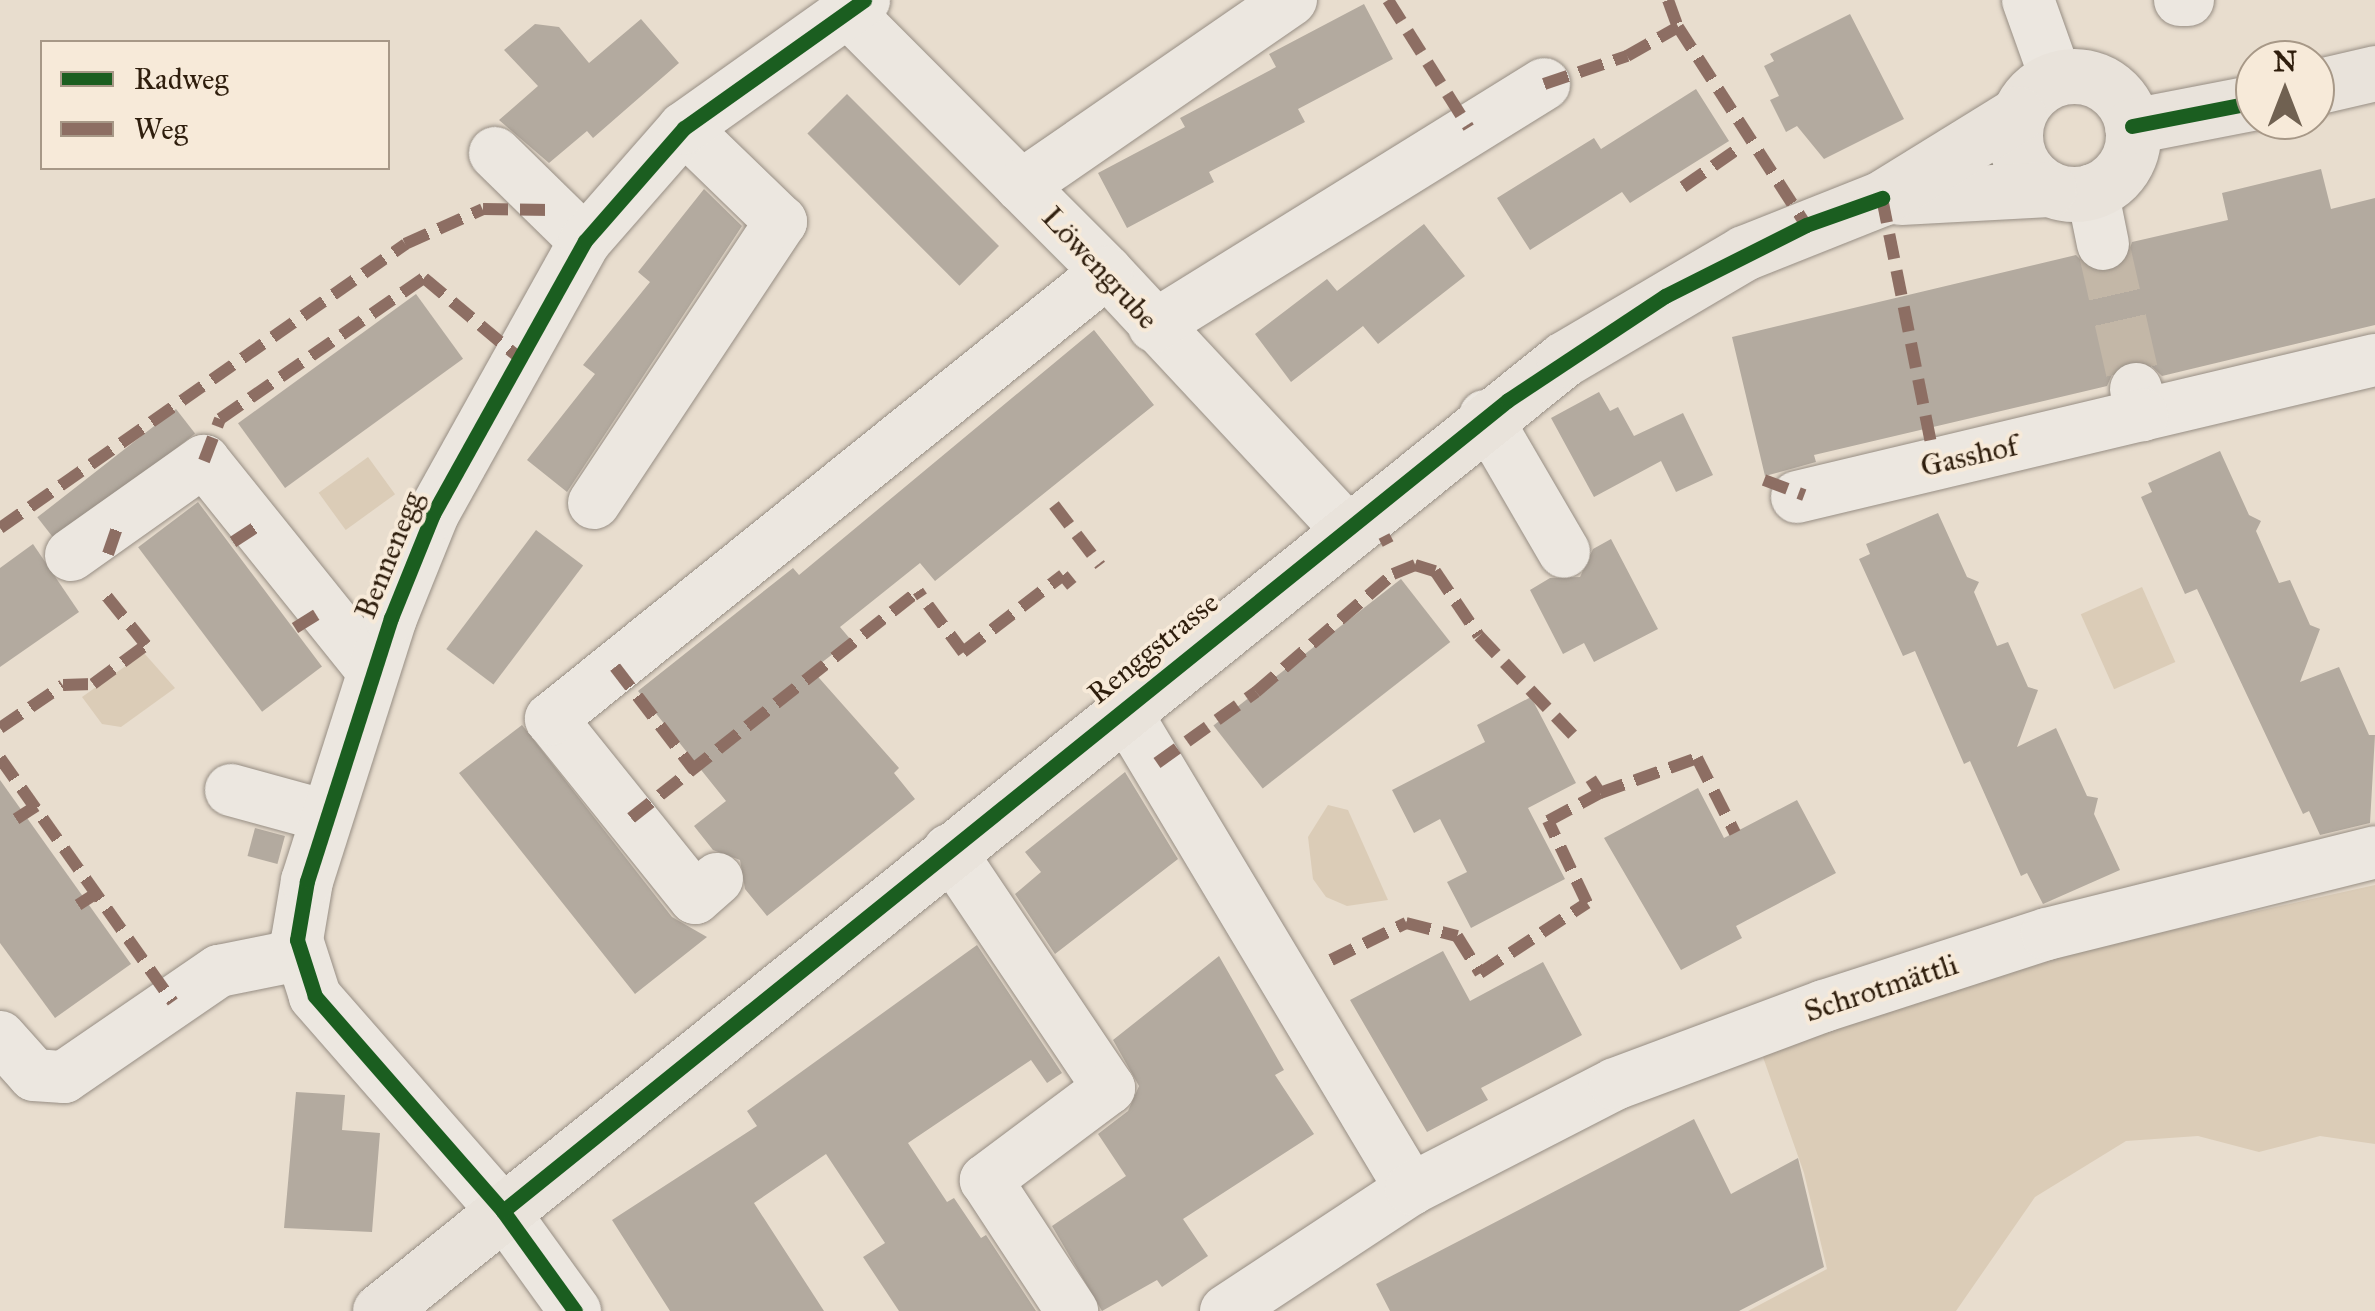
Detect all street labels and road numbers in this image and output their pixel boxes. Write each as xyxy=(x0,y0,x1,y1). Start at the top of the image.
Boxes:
street label: Löwengrube xyxy=(1034,199,1166,337)
street label: Gasshof xyxy=(1917,427,2021,485)
street label: Bennenegg xyxy=(347,486,431,624)
street label: Renggstrasse xyxy=(1080,584,1226,712)
street label: Schrotmättli xyxy=(1800,946,1962,1030)

